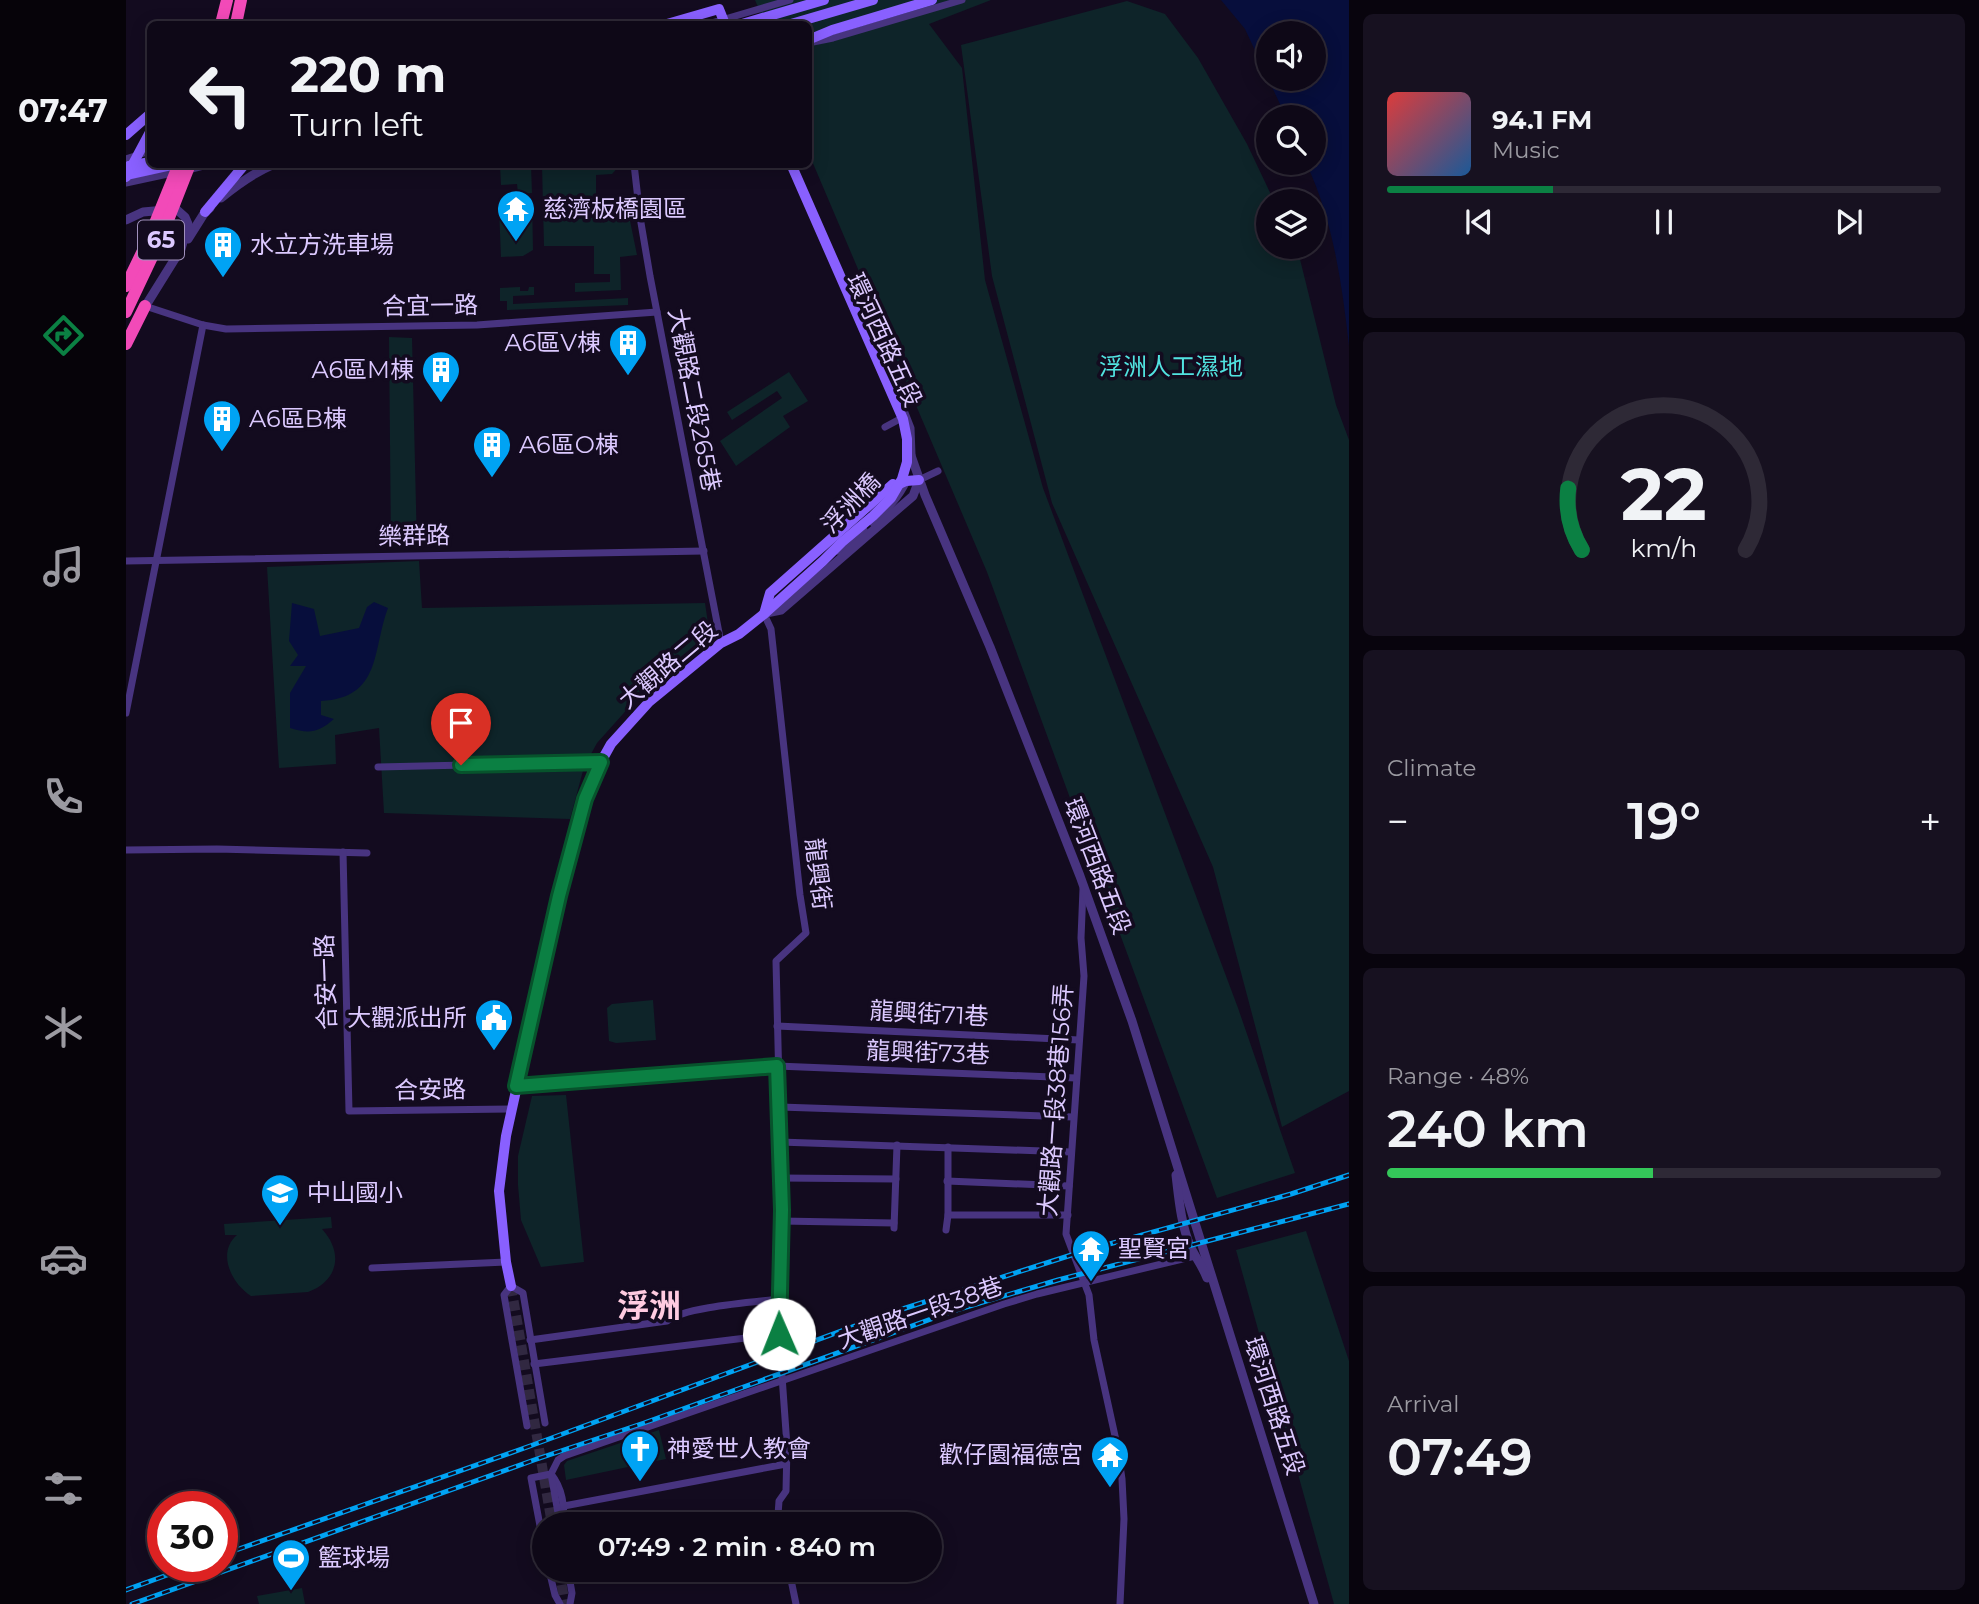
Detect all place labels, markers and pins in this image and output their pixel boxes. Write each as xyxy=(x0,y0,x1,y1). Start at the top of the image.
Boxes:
temple icon: 慈濟板橋園區 xyxy=(495,188,537,243)
place label: 慈濟板橋園區 xyxy=(543,194,687,223)
building icon: 水立方洗車場 xyxy=(202,224,244,279)
place label: 水立方洗車場 xyxy=(250,230,394,259)
building icon: A6區V棟 xyxy=(607,322,649,377)
place label: A6區V棟 xyxy=(505,328,601,357)
building icon: A6區M棟 xyxy=(420,349,462,404)
place label: A6區M棟 xyxy=(311,355,414,384)
building icon: A6區B棟 xyxy=(201,398,243,453)
place label: A6區B棟 xyxy=(249,404,347,433)
building icon: A6區O棟 xyxy=(471,424,513,479)
place label: A6區O棟 xyxy=(519,430,619,459)
pin xyxy=(431,693,491,765)
public building icon: 大觀派出所 xyxy=(473,997,515,1052)
place label: 大觀派出所 xyxy=(347,1003,467,1032)
school or university icon: 中山國小 xyxy=(259,1172,301,1227)
place label: 中山國小 xyxy=(307,1178,403,1207)
temple icon: 聖賢宮 xyxy=(1070,1228,1112,1283)
place label: 聖賢宮 xyxy=(1118,1234,1190,1263)
church icon: 神愛世人教會 xyxy=(619,1428,661,1483)
place label: 神愛世人教會 xyxy=(667,1434,811,1463)
temple icon: 歡仔園福德宮 xyxy=(1089,1434,1131,1489)
place label: 歡仔園福德宮 xyxy=(939,1440,1083,1469)
sports icon: 籃球場 xyxy=(270,1537,312,1592)
place label: 籃球場 xyxy=(318,1543,390,1572)

